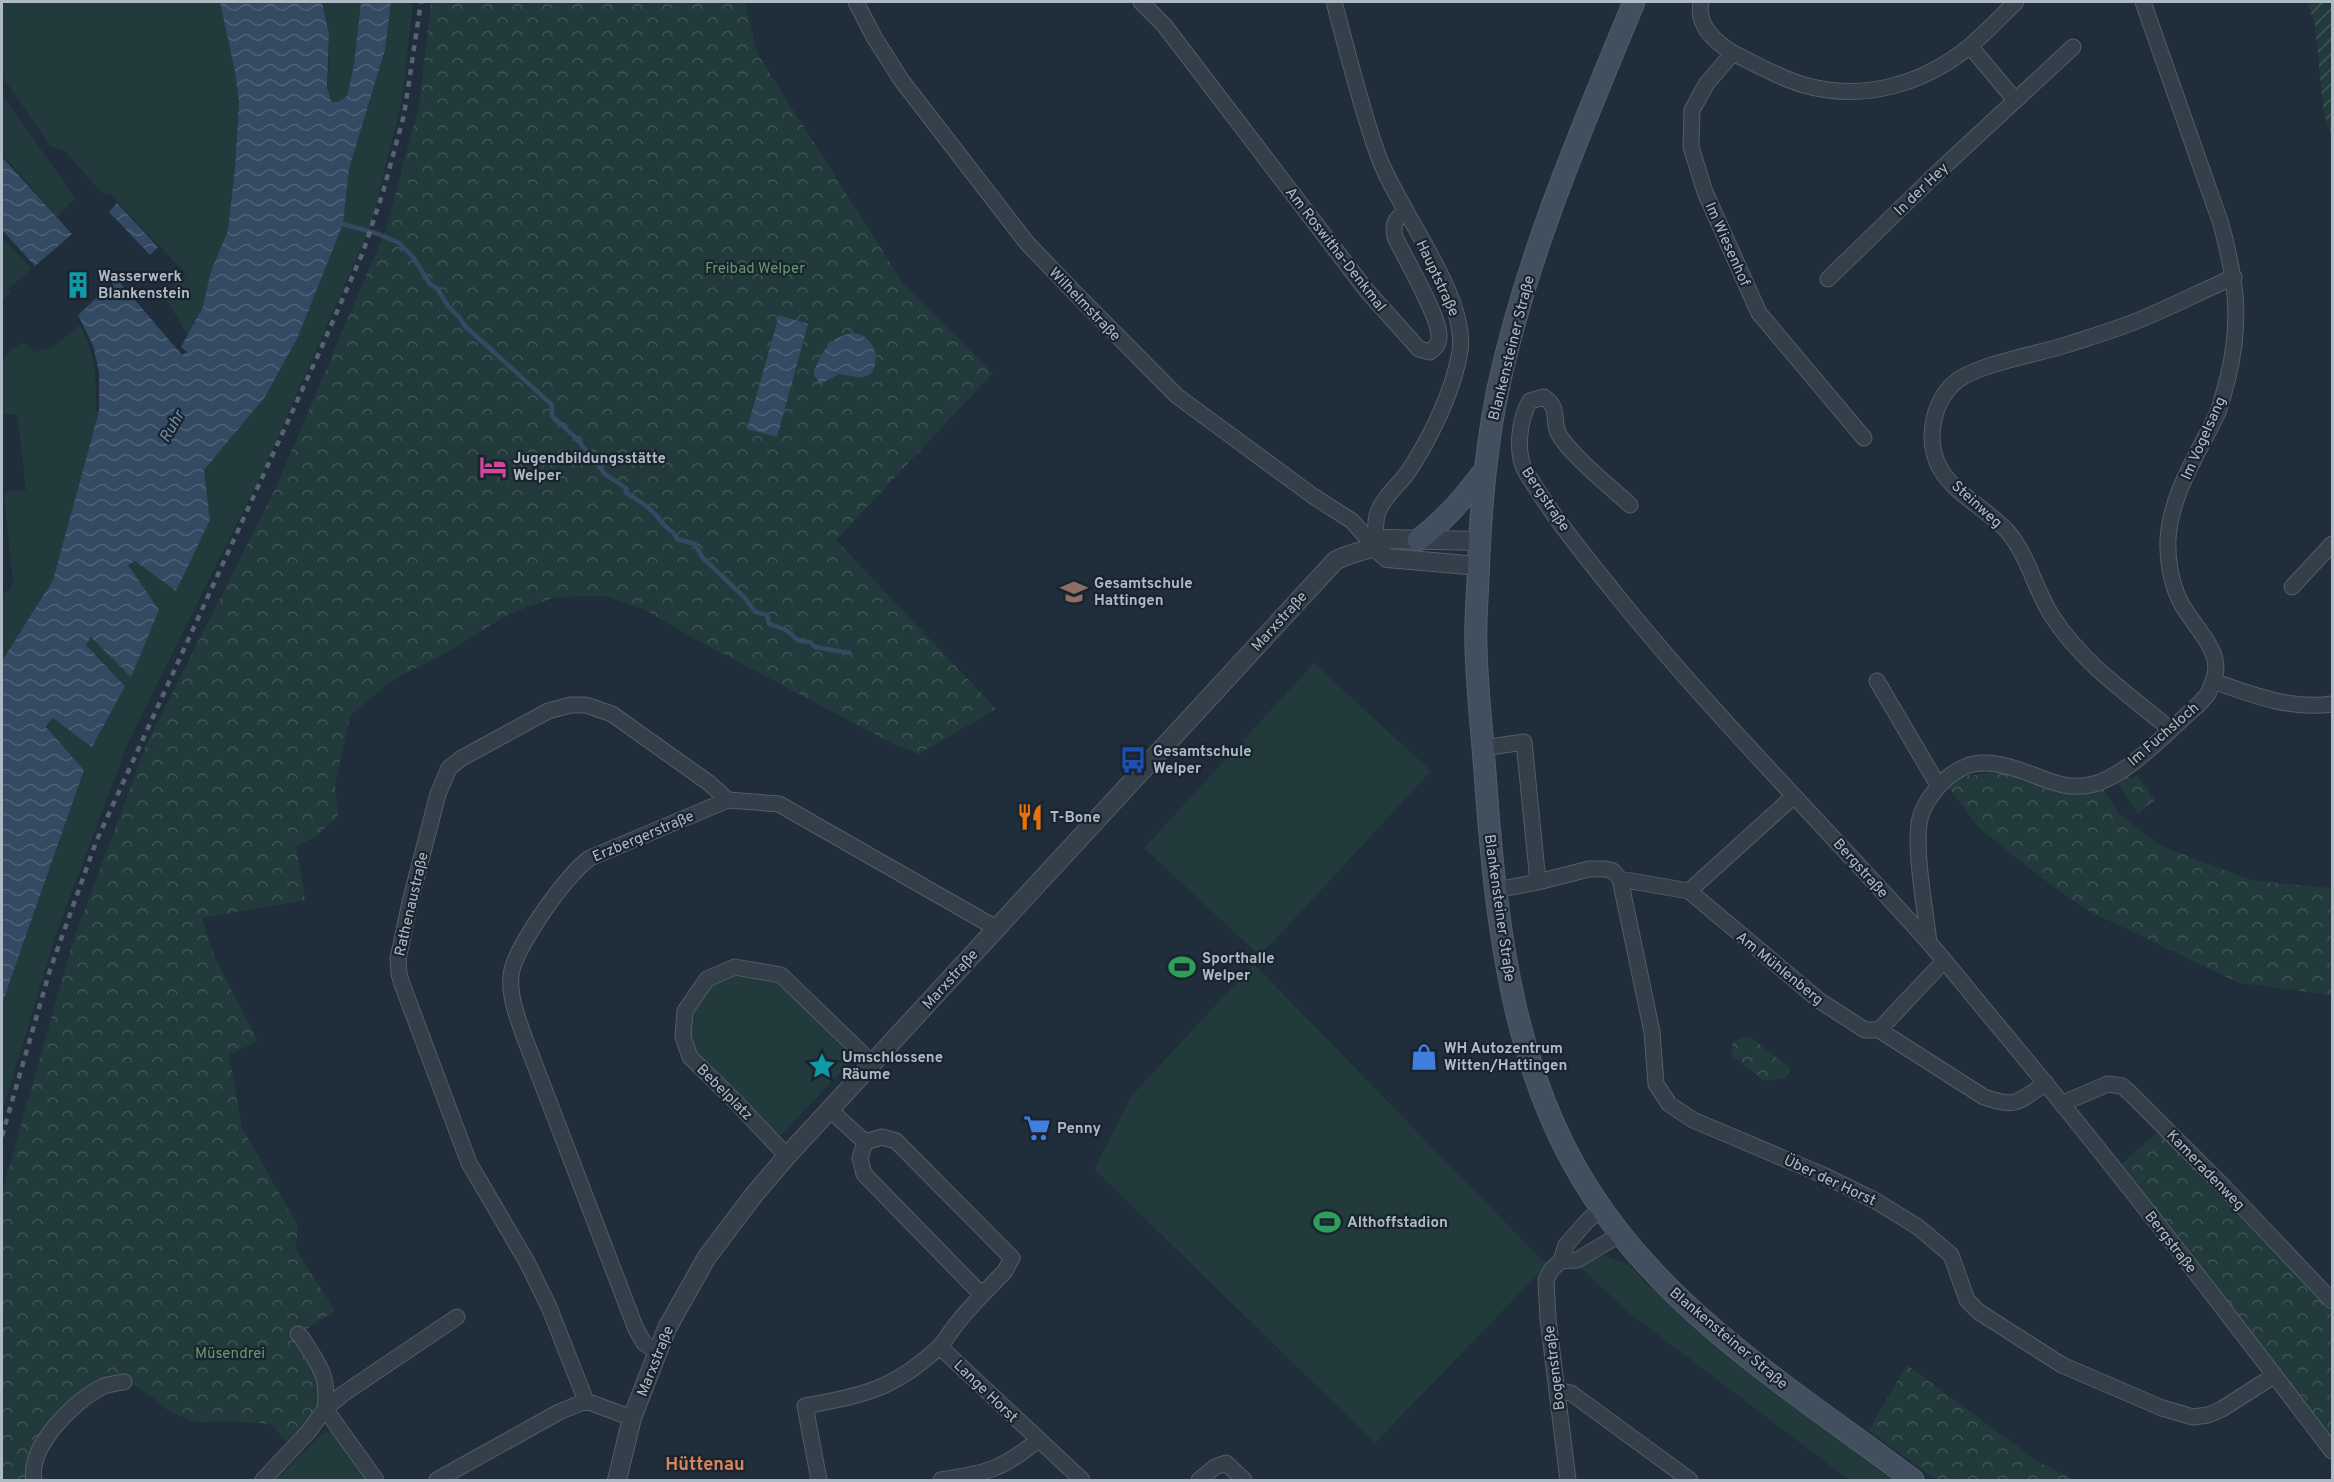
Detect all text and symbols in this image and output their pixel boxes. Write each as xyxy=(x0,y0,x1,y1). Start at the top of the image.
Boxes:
street label: In der Hey xyxy=(1891,159,1953,221)
street label: Am Roswitha-Denkmal xyxy=(1280,184,1389,316)
street label: Im Wiesenhof xyxy=(1700,200,1754,290)
street label: Hauptstraße xyxy=(1411,237,1463,320)
park label: Freibad Welper xyxy=(705,260,805,279)
street label: Wilhelmstraße xyxy=(1044,264,1124,346)
place label: Wasserwerk Blankenstein xyxy=(98,268,190,304)
building icon: Wasserwerk Blankenstein xyxy=(63,270,93,300)
street label: Blankensteiner Straße xyxy=(1485,274,1540,423)
street label: Im Vogelsang xyxy=(2178,394,2231,483)
water label: Ruhr xyxy=(156,406,191,446)
place label: Jugendbildungsstätte Welper xyxy=(513,450,666,486)
hotel icon: Jugendbildungsstätte Welper xyxy=(478,452,508,482)
street label: Bergstraße xyxy=(1516,464,1573,536)
street label: Steinweg xyxy=(1947,477,2005,533)
place label: Gesamtschule Hattingen xyxy=(1094,575,1193,611)
school or university icon: Gesamtschule Hattingen xyxy=(1059,577,1089,607)
street label: Marxstraße xyxy=(1248,588,1312,656)
street label: Im Fuchsloch xyxy=(2124,699,2204,771)
place label: Gesamtschule Welper xyxy=(1153,743,1252,779)
bus stop icon: Gesamtschule Welper xyxy=(1118,745,1148,775)
restaurant icon: T-Bone xyxy=(1015,802,1045,832)
street label: Erzbergerstraße xyxy=(590,807,697,867)
place label: T-Bone xyxy=(1050,809,1101,828)
street label: Blankensteiner Straße xyxy=(1479,833,1518,983)
street label: Bergstraße xyxy=(1828,835,1892,903)
street label: Rathenaustraße xyxy=(391,850,434,958)
street label: Am Mühlenberg xyxy=(1732,928,1827,1010)
street label: Marxstraße xyxy=(919,946,983,1014)
place label: Sporthalle Welper xyxy=(1202,950,1275,986)
sports icon: Sporthalle Welper xyxy=(1167,952,1197,982)
place label: WH Autozentrum Witten/Hattingen xyxy=(1444,1040,1567,1076)
shop icon: WH Autozentrum Witten/Hattingen xyxy=(1409,1042,1439,1072)
place label: Umschlossene Räume xyxy=(842,1049,943,1085)
place icon: Umschlossene Räume xyxy=(807,1051,837,1081)
street label: Bebelplatz xyxy=(692,1061,756,1125)
supermarket icon: Penny xyxy=(1022,1113,1052,1143)
place label: Penny xyxy=(1057,1120,1102,1139)
street label: Kameradenweg xyxy=(2162,1127,2248,1215)
street label: Über der Horst xyxy=(1780,1151,1879,1211)
sports icon: Althoffstadion xyxy=(1312,1207,1342,1237)
street label: Bergstraße xyxy=(2140,1208,2200,1278)
place label: Althoffstadion xyxy=(1347,1214,1448,1233)
street label: Blankensteiner Straße xyxy=(1665,1284,1791,1394)
street label: Marxstraße xyxy=(634,1323,679,1400)
street label: Bogenstraße xyxy=(1541,1324,1570,1411)
park label: Müsendrei xyxy=(195,1345,265,1364)
street label: Lange Horst xyxy=(949,1357,1021,1427)
district label: Hüttenau xyxy=(665,1454,745,1477)

